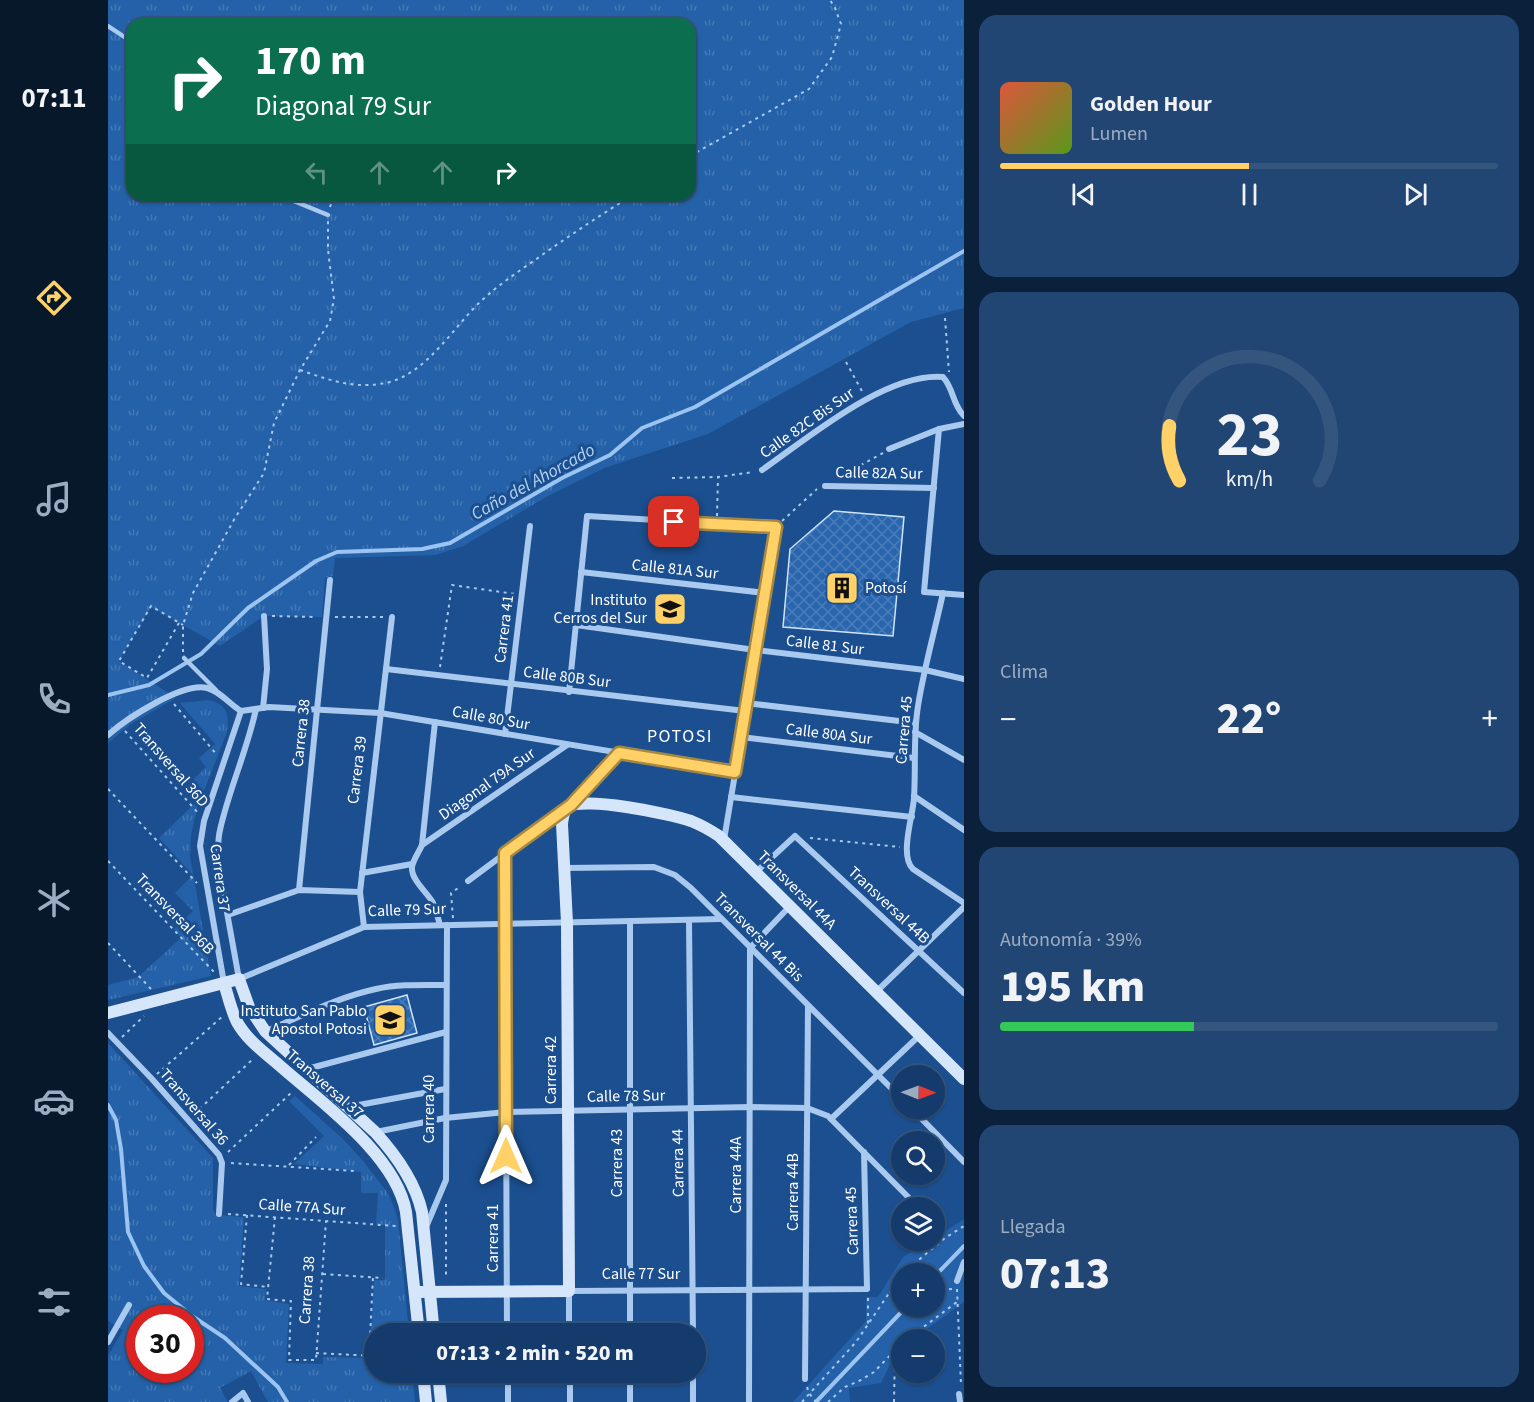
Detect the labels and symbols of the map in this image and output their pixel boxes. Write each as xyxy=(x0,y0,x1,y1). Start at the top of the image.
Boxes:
street label: Calle 82C Bis Sur xyxy=(755,382,859,464)
water label: Caño del Ahorcado xyxy=(467,438,599,526)
street label: Calle 82A Sur xyxy=(835,461,923,485)
pin xyxy=(648,496,699,547)
street label: Calle 81A Sur xyxy=(631,554,720,585)
building icon: Potosí xyxy=(824,570,860,606)
place label: Potosí xyxy=(865,577,908,599)
place label: Instituto Cerros del Sur xyxy=(554,589,647,629)
school or university icon: Instituto Cerros del Sur xyxy=(652,591,688,627)
street label: Carrera 41 xyxy=(489,594,519,664)
street label: Calle 81 Sur xyxy=(785,629,866,661)
street label: Calle 80B Sur xyxy=(522,661,612,693)
street label: Carrera 45 xyxy=(890,695,918,765)
street label: Carrera 38 xyxy=(286,698,316,768)
street label: Calle 80 Sur xyxy=(450,700,532,736)
street label: Transversal 36D xyxy=(128,718,214,812)
street label: Calle 80A Sur xyxy=(784,718,874,750)
district label: POTOSI xyxy=(647,724,713,749)
street label: Carrera 39 xyxy=(342,735,372,805)
street label: Diagonal 79A Sur xyxy=(434,742,540,825)
street label: Carrera 37 xyxy=(204,843,236,913)
street label: Transversal 44A xyxy=(752,845,842,935)
street label: Transversal 44B xyxy=(843,861,935,949)
street label: Transversal 36B xyxy=(131,869,219,959)
street label: Transversal 44 Bis xyxy=(709,887,809,987)
street label: Calle 79 Sur xyxy=(367,898,447,922)
place label: Instituto San Pablo Apostol Potosi xyxy=(241,1000,367,1040)
school or university icon: Instituto San Pablo Apostol Potosi xyxy=(372,1002,408,1038)
street label: Carrera 42 xyxy=(540,1036,562,1104)
street label: Transversal 37 xyxy=(282,1044,368,1124)
street label: Transversal 36 xyxy=(154,1064,234,1150)
north arrow xyxy=(891,1065,945,1119)
street label: Carrera 40 xyxy=(418,1075,440,1143)
street label: Calle 78 Sur xyxy=(587,1084,666,1108)
position arrow xyxy=(474,1124,538,1188)
street label: Carrera 43 xyxy=(606,1129,628,1197)
street label: Carrera 44 xyxy=(666,1129,690,1197)
street label: Carrera 44A xyxy=(725,1136,747,1214)
street label: Carrera 44B xyxy=(782,1153,804,1231)
street label: Carrera 45 xyxy=(840,1186,864,1256)
street label: Calle 77A Sur xyxy=(258,1193,347,1221)
street label: Carrera 41 xyxy=(482,1204,504,1272)
street label: Carrera 38 xyxy=(294,1255,320,1325)
street label: Calle 77 Sur xyxy=(602,1263,681,1285)
speed limit sign: 30 xyxy=(126,1305,204,1383)

